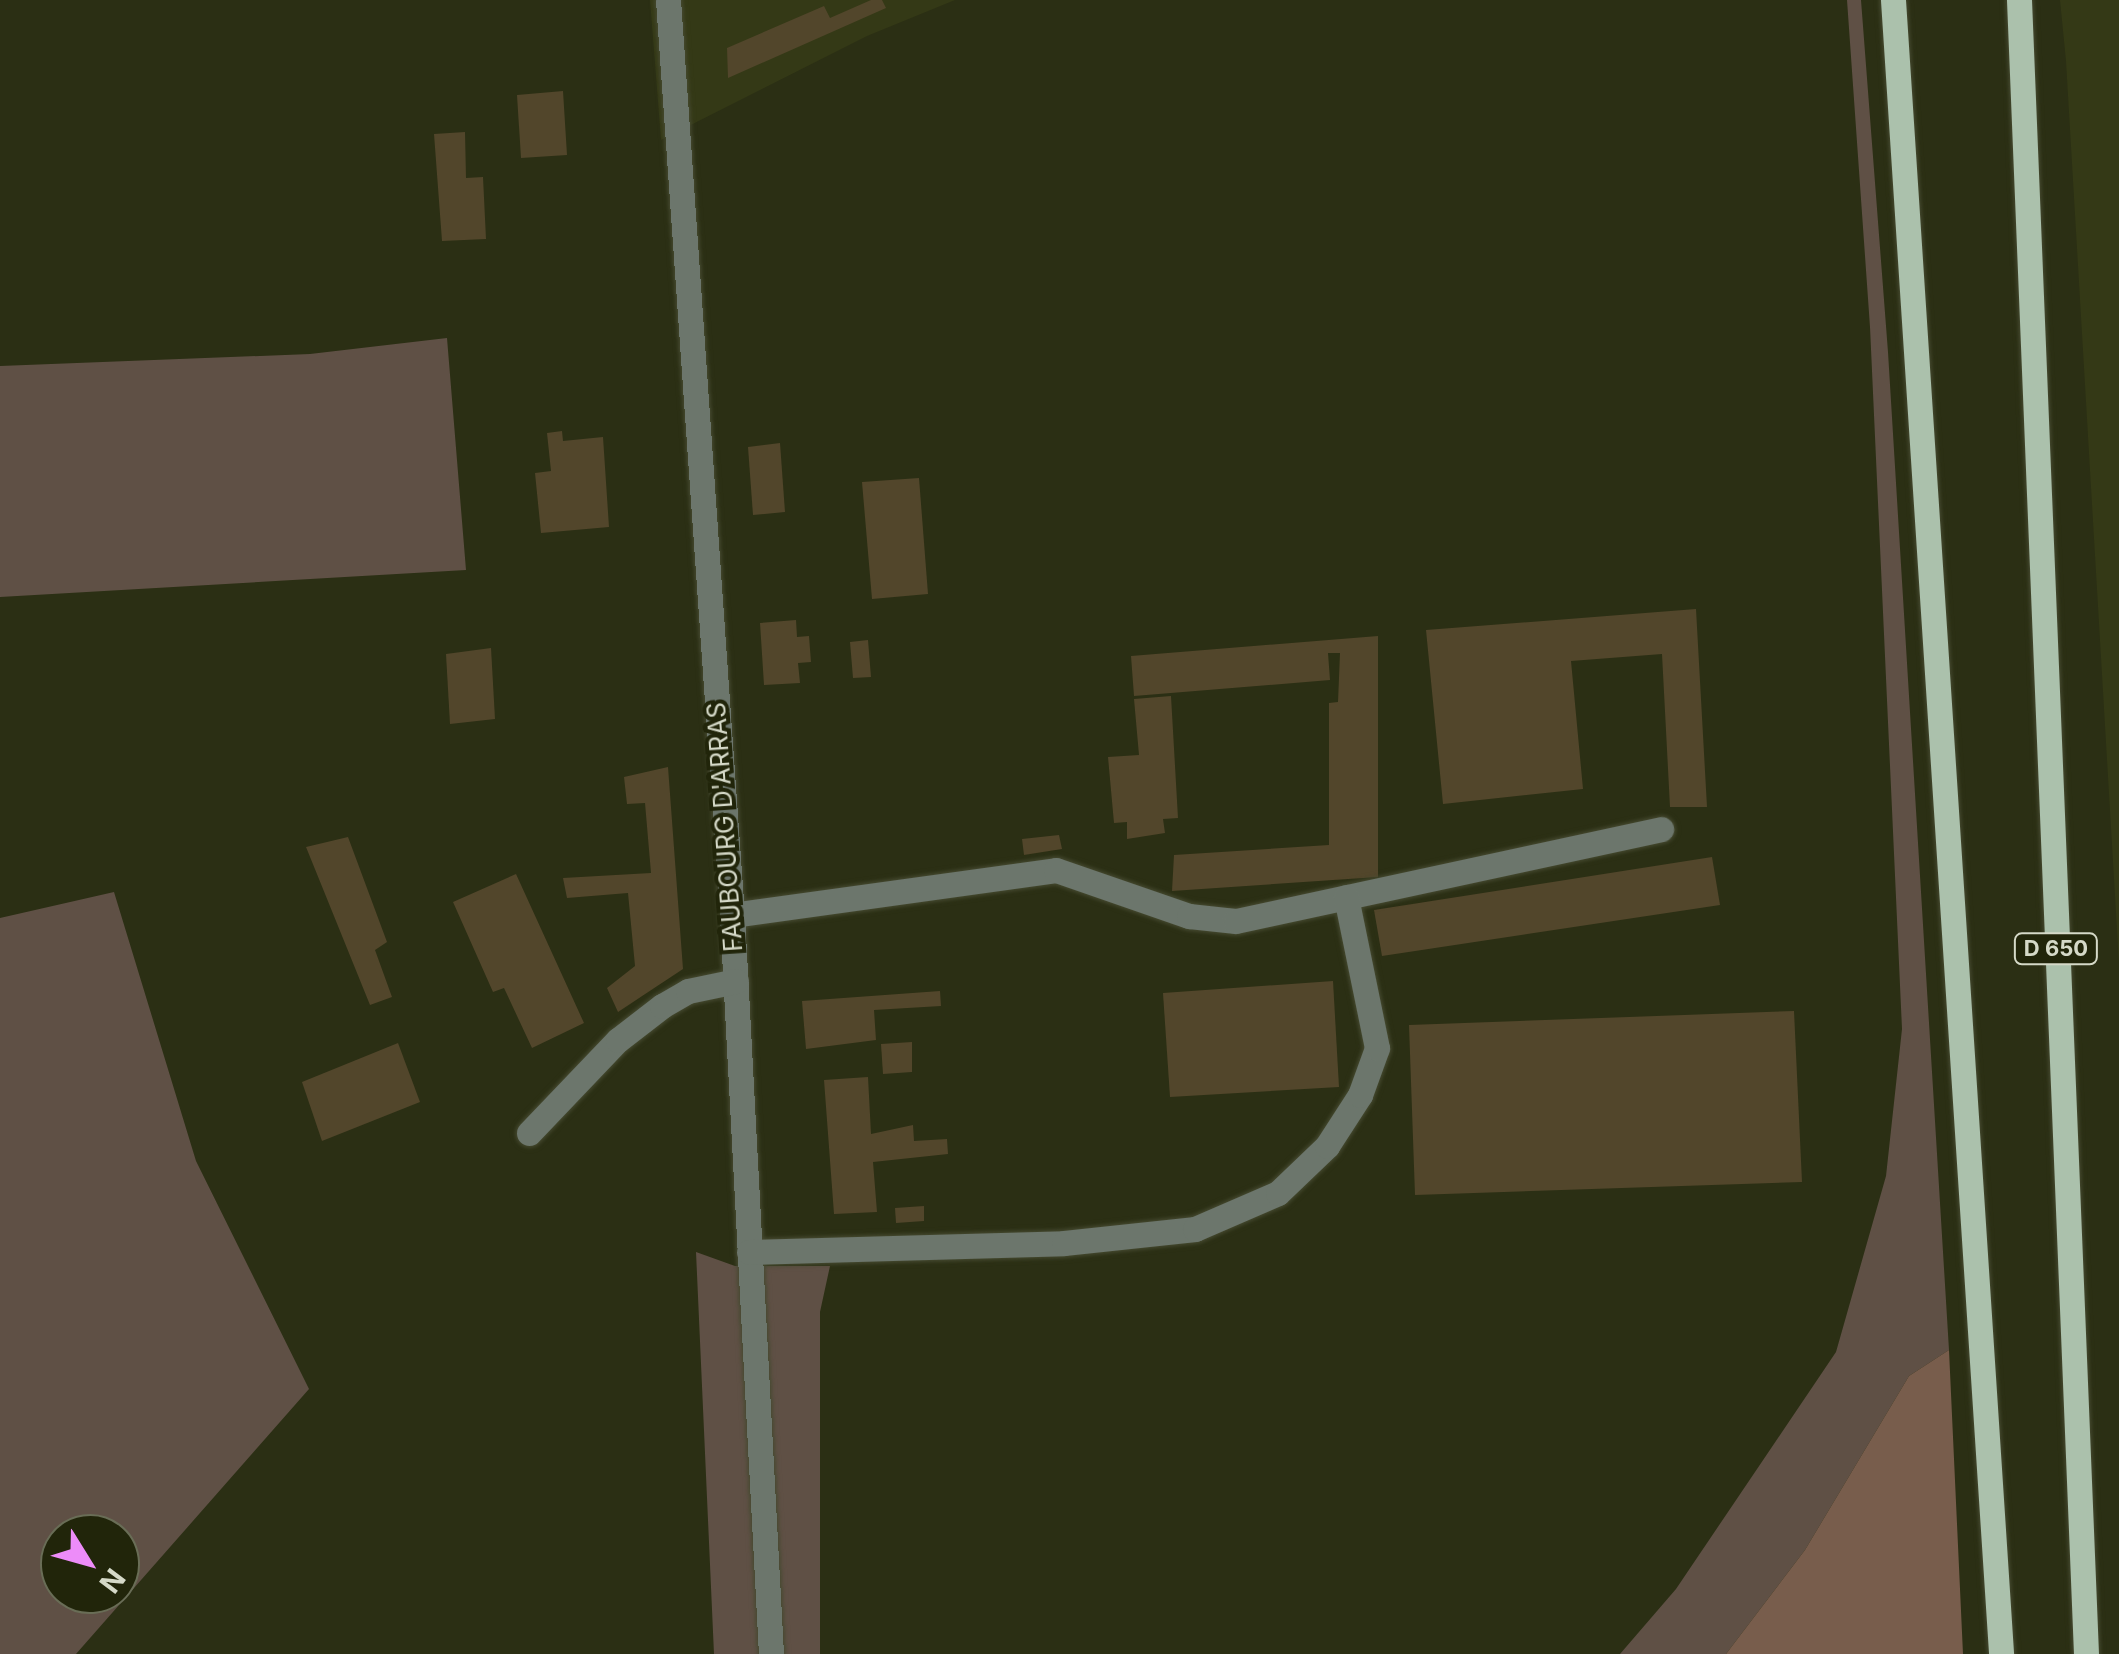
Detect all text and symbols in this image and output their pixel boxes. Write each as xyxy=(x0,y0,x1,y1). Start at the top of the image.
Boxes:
street label: FAUBOURG D'ARRAS xyxy=(701,701,749,953)
road number: D 650 xyxy=(2014,932,2098,966)
north arrow xyxy=(40,1514,140,1614)
text: N xyxy=(92,1562,132,1600)

